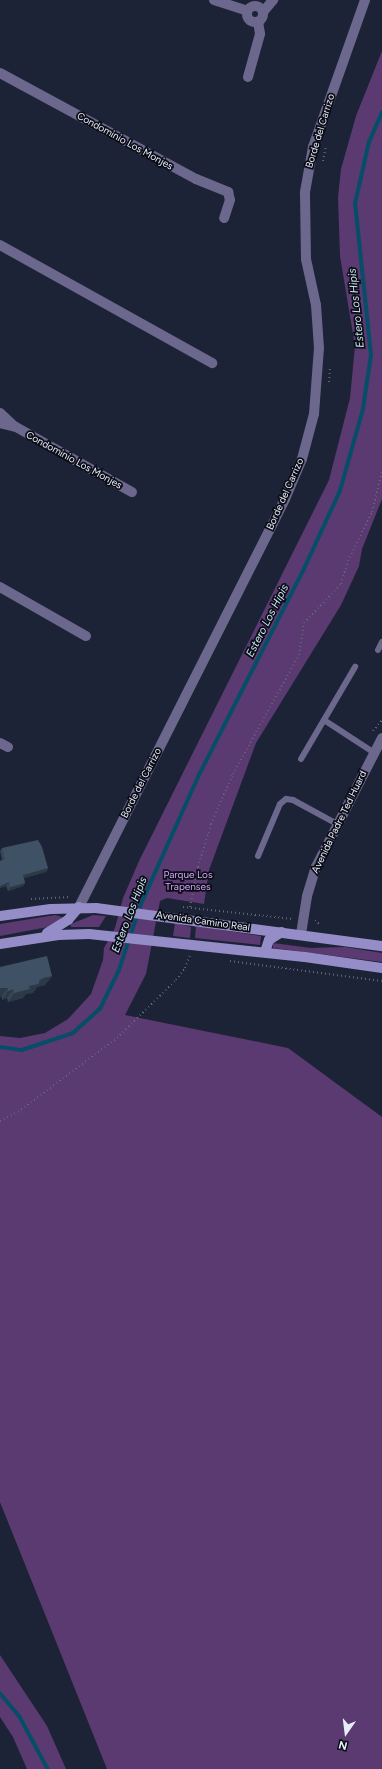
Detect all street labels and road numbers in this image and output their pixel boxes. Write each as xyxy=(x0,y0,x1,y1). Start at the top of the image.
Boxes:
street label: Borde del Carrizo xyxy=(303,92,337,170)
street label: Condominio Los Monjes xyxy=(75,110,175,172)
street label: Condominio Los Monjes xyxy=(24,429,124,491)
street label: Borde del Carrizo xyxy=(264,456,306,532)
street label: Borde del Carrizo xyxy=(118,746,164,820)
street label: Avenida Padre Ted Huard xyxy=(309,769,369,875)
street label: Avenida Camino Real xyxy=(155,908,251,934)

